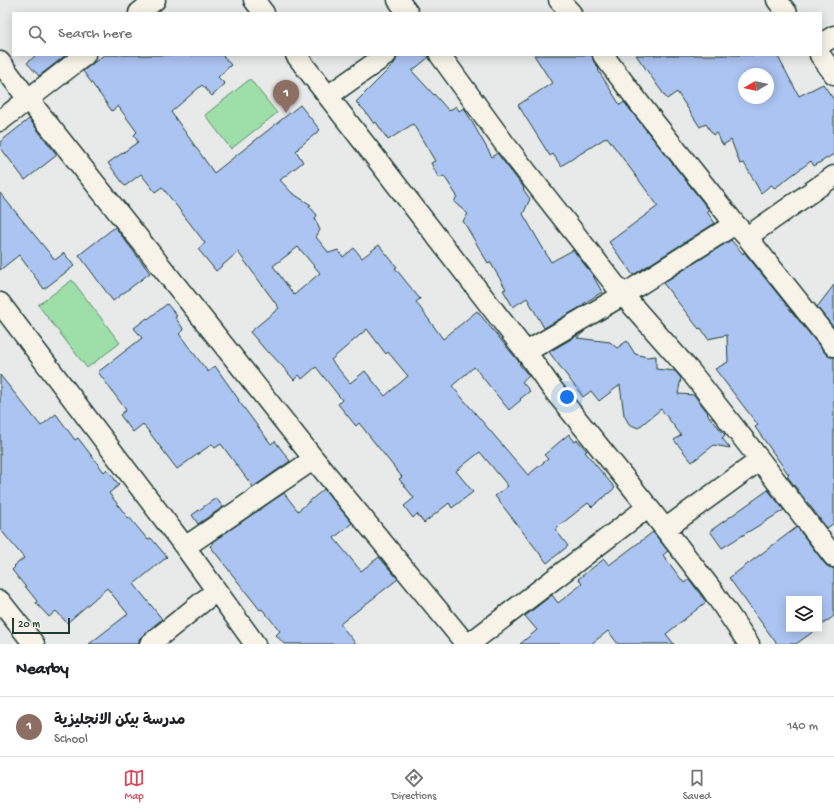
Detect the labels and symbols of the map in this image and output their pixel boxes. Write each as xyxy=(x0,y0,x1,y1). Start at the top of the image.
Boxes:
north arrow xyxy=(738,68,774,104)
pin: 1 xyxy=(273,80,299,113)
your location xyxy=(557,387,577,407)
scale bar xyxy=(12,616,70,635)

